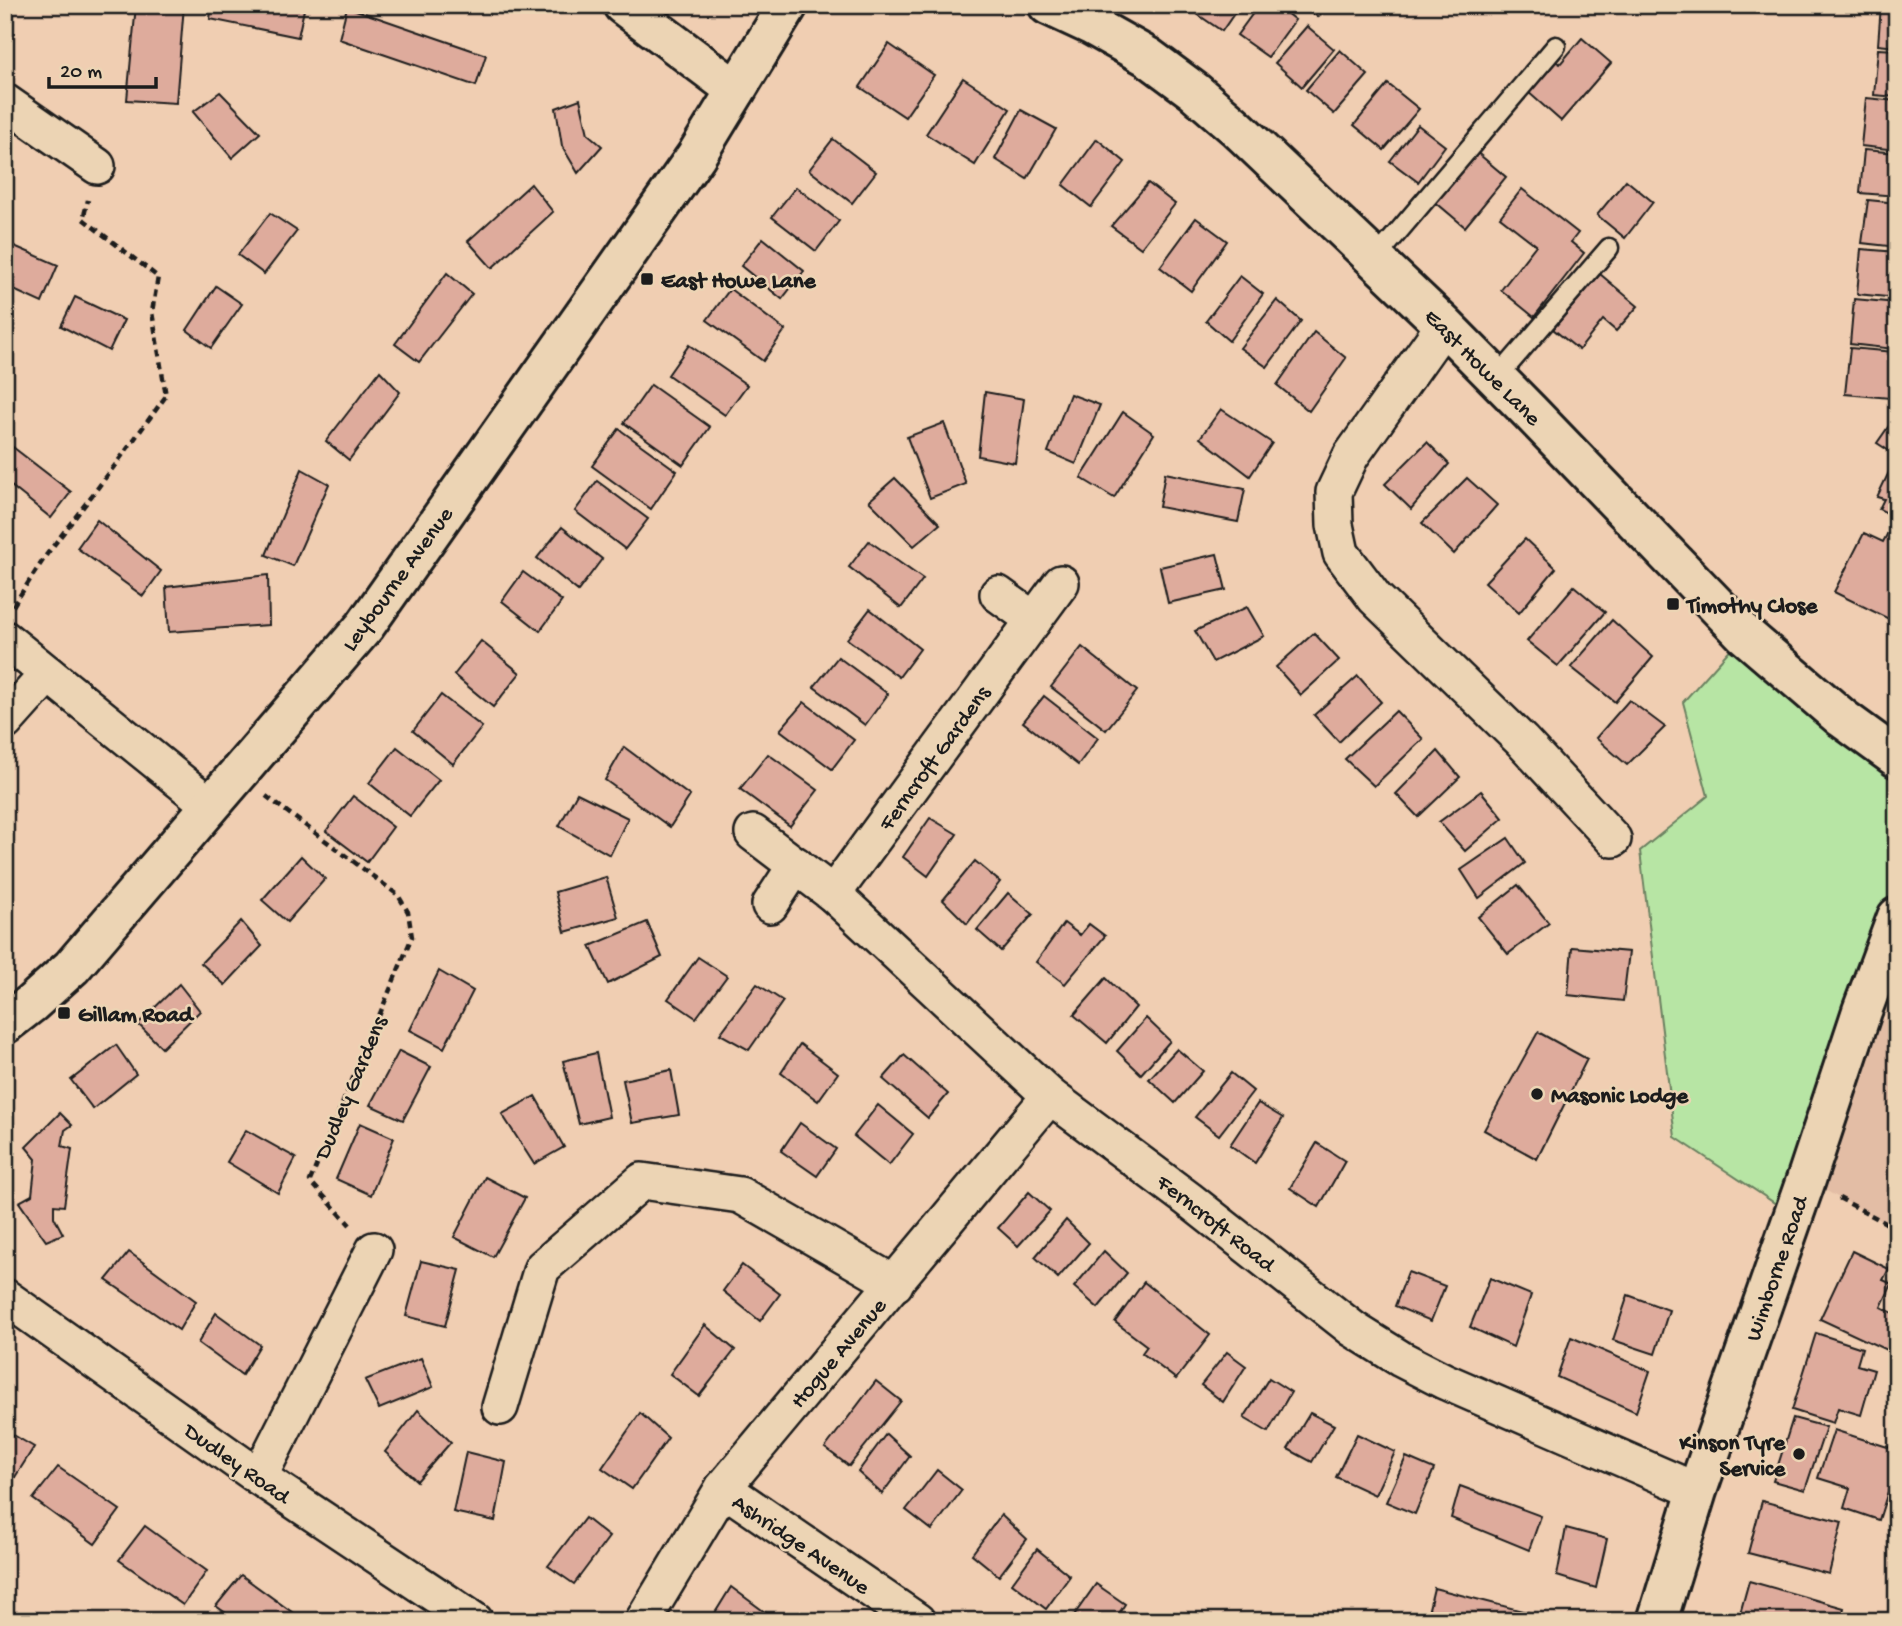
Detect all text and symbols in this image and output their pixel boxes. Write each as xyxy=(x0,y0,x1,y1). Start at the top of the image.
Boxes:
scale bar xyxy=(49,46,156,90)
text: 20 m xyxy=(60,61,102,86)
place label: East Howe Lane xyxy=(661,269,817,296)
marker: East Howe Lane xyxy=(639,271,655,287)
street label: East Howe Lane xyxy=(1417,304,1547,433)
street label: Leybourne Avenue xyxy=(337,502,461,658)
place label: Timothy Close xyxy=(1685,594,1819,621)
marker: Timothy Close xyxy=(1665,596,1681,612)
street label: Ferncroft Gardens xyxy=(874,681,998,838)
place label: Gillam Road xyxy=(78,1003,195,1030)
marker: Gillam Road xyxy=(56,1005,72,1021)
street label: Dudley Gardens xyxy=(309,1012,395,1166)
place label: Masonic Lodge xyxy=(1551,1084,1689,1111)
marker: Masonic Lodge xyxy=(1529,1086,1545,1102)
street label: Ferncroft Road xyxy=(1150,1170,1281,1280)
street label: Wimborne Road xyxy=(1741,1192,1816,1345)
street label: Hogue Avenue xyxy=(786,1293,894,1415)
street label: Dudley Road xyxy=(176,1417,295,1512)
place label: Kinson Tyre Service xyxy=(1678,1431,1786,1484)
marker: Kinson Tyre Service xyxy=(1791,1446,1807,1462)
street label: Ashridge Avenue xyxy=(726,1490,875,1603)

